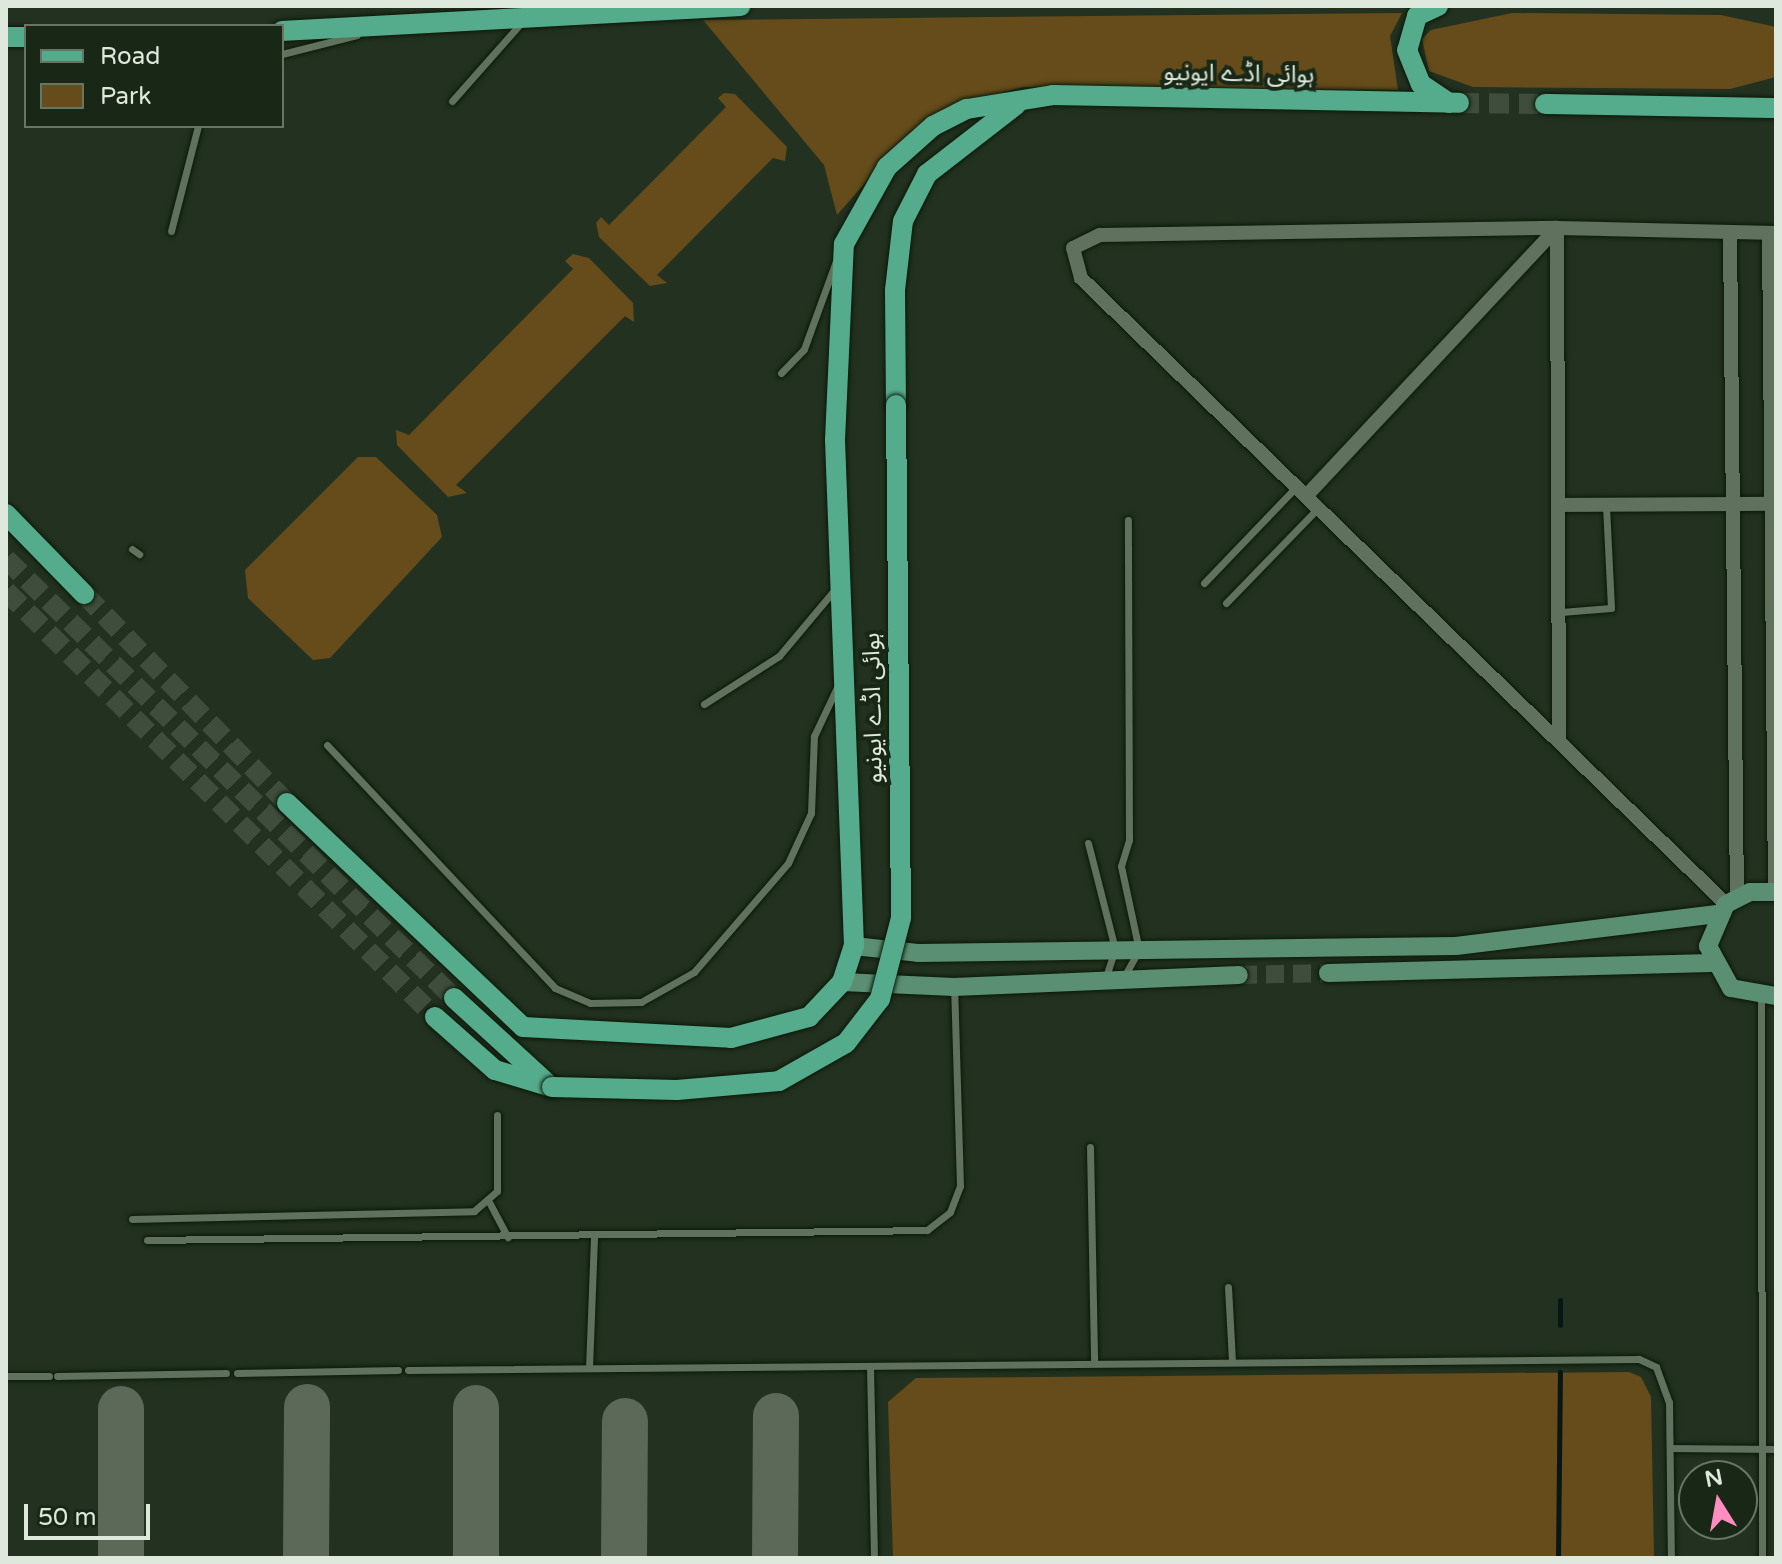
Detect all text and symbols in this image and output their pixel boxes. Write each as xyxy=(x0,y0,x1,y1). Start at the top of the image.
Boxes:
legend xyxy=(24,24,284,128)
text: Road xyxy=(100,42,160,71)
street label: ہوائی اڈے ایونیو xyxy=(1163,58,1315,90)
text: Park xyxy=(100,82,151,111)
street label: ہوائی اڈے ایونیو xyxy=(857,632,889,784)
north arrow xyxy=(1678,1460,1758,1540)
text: N xyxy=(1703,1464,1725,1493)
scale bar xyxy=(28,1488,154,1538)
text: 50 m xyxy=(38,1503,96,1532)

